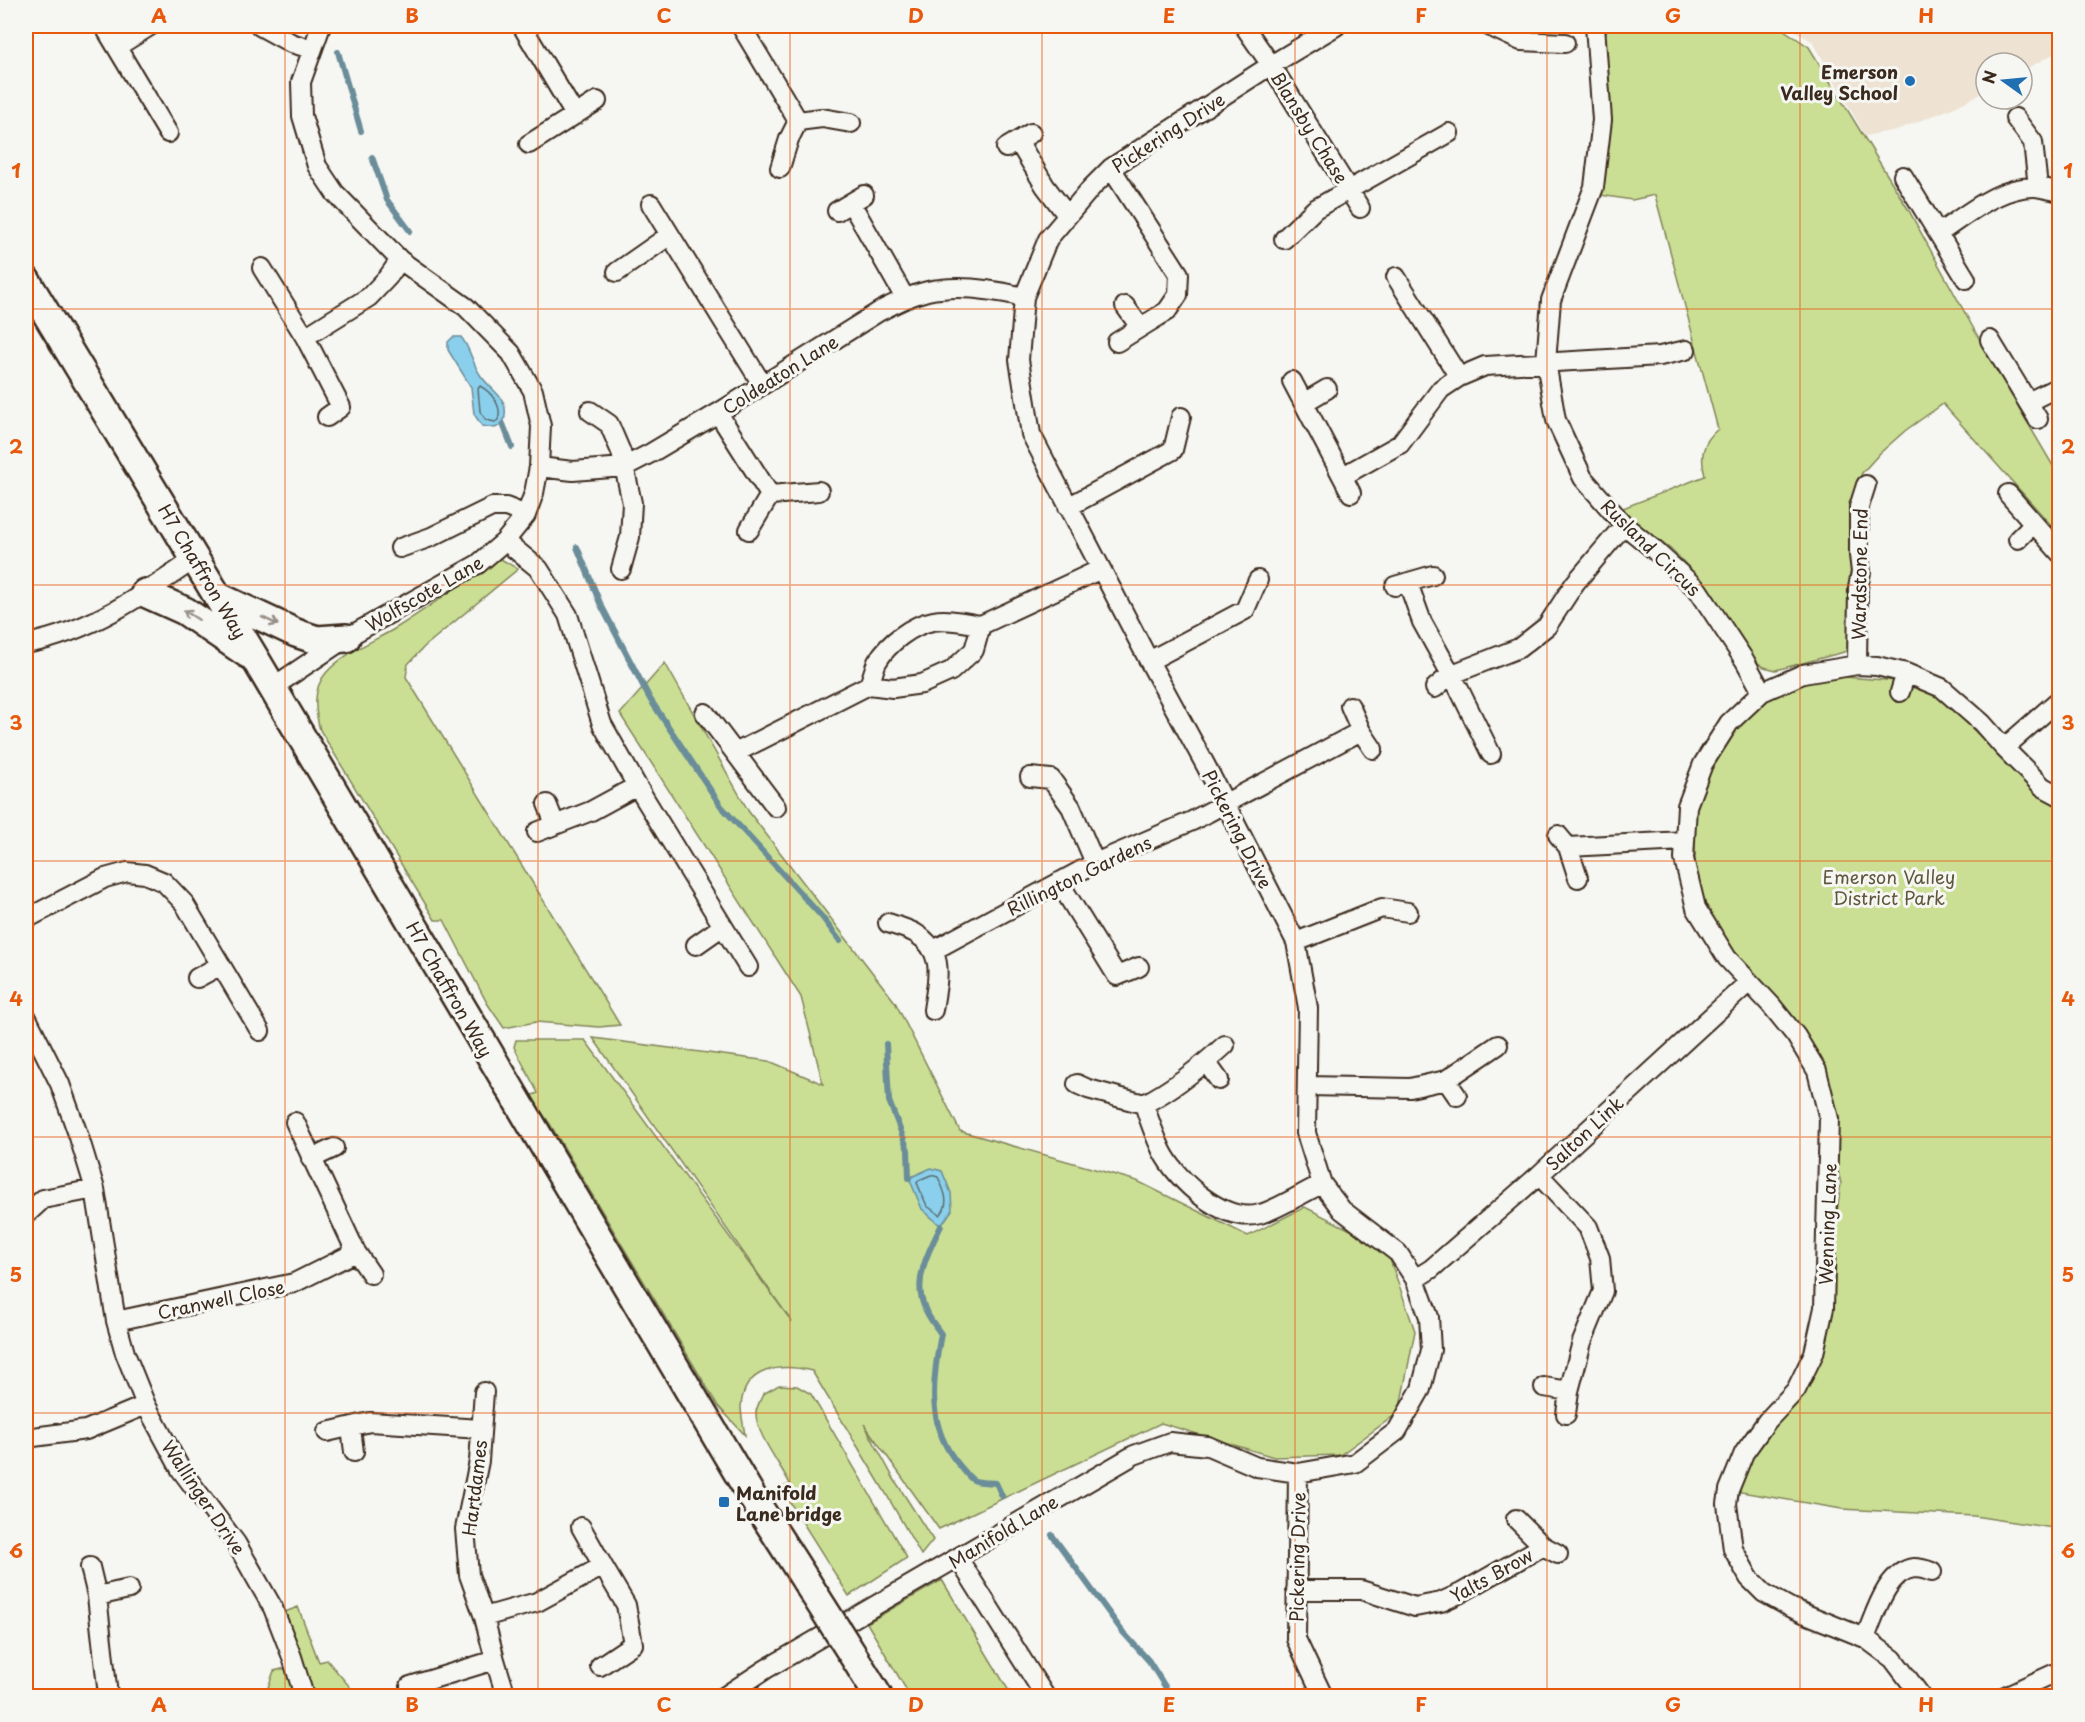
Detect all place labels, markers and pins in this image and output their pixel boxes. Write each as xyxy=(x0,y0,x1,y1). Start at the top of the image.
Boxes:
place label: Emerson Valley School xyxy=(1780,58,1898,106)
marker: Emerson Valley School xyxy=(1903,74,1917,88)
place label: Manifold Lane bridge xyxy=(736,1479,842,1527)
marker: Manifold Lane bridge xyxy=(717,1495,731,1509)

